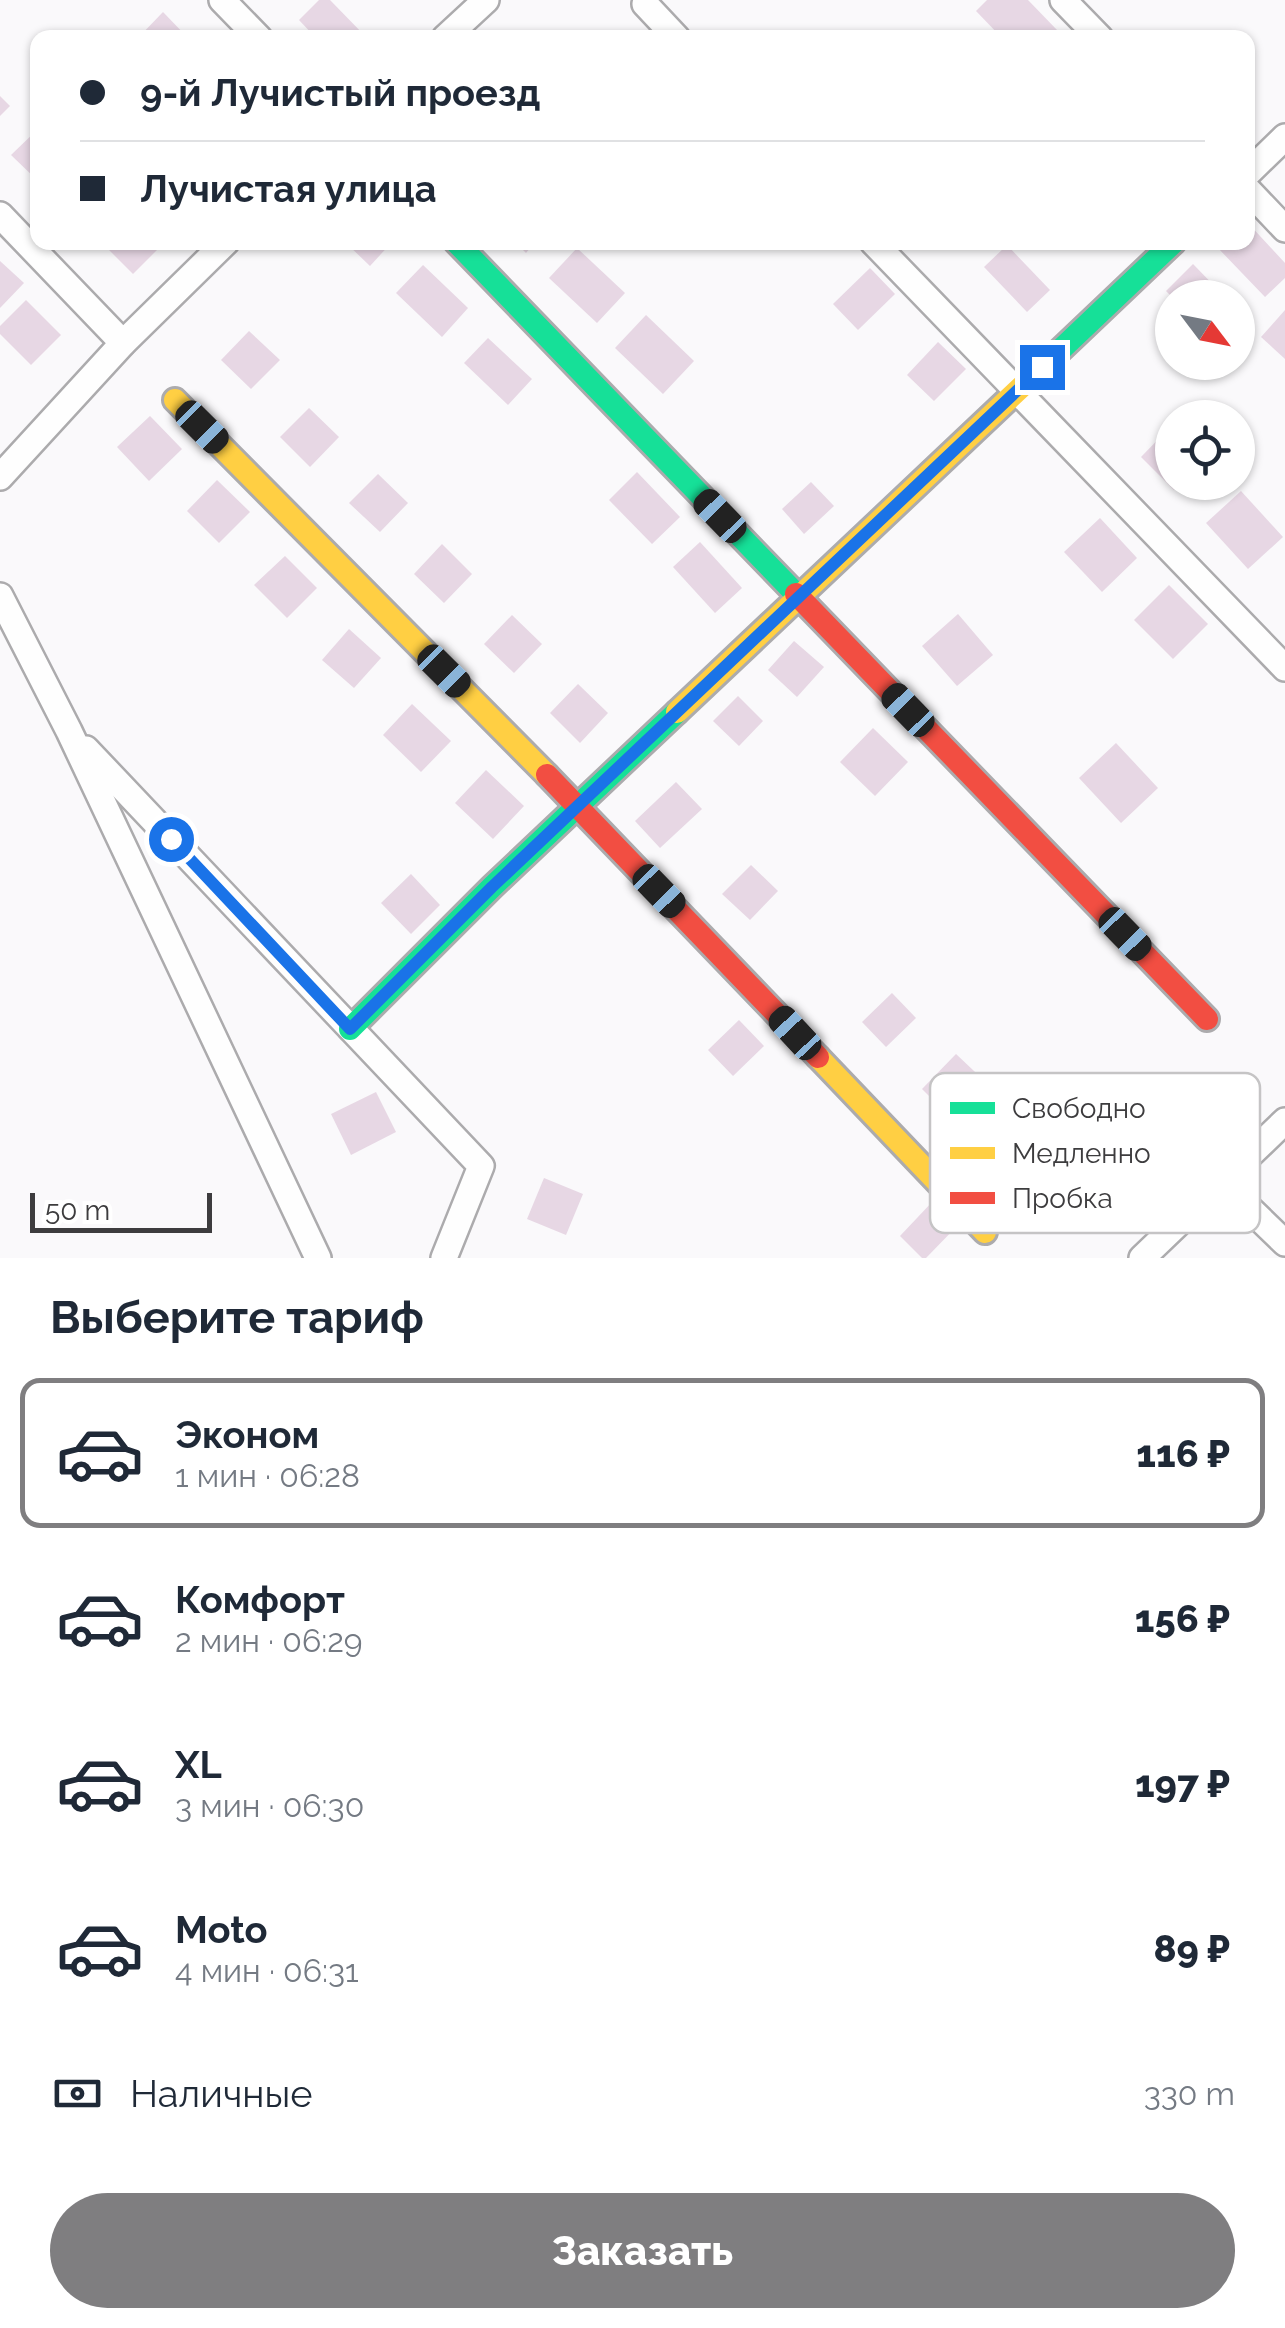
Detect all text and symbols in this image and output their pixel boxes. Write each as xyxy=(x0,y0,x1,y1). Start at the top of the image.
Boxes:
text: 9-й Лучистый проезд xyxy=(140,70,541,115)
text: Лучистая улица xyxy=(140,166,436,211)
north arrow xyxy=(1155,280,1255,380)
map controls xyxy=(1155,280,1255,500)
route end xyxy=(1020,345,1065,390)
car xyxy=(170,395,234,459)
button: locate xyxy=(1155,400,1255,500)
car xyxy=(688,484,752,548)
car xyxy=(412,639,476,703)
car xyxy=(876,678,940,742)
route start xyxy=(149,817,194,862)
car xyxy=(627,859,691,923)
car xyxy=(1093,902,1157,966)
car xyxy=(764,1001,826,1065)
legend xyxy=(930,1073,1260,1233)
text: Свободно xyxy=(1012,1092,1146,1125)
text: Медленно xyxy=(1012,1137,1151,1170)
text: Пробка xyxy=(1012,1182,1113,1215)
scale bar xyxy=(30,1188,212,1232)
text: 50 m xyxy=(45,1194,110,1227)
text: Выберите тариф xyxy=(50,1291,424,1344)
icon: car xyxy=(55,1408,145,1498)
text: Эконом xyxy=(175,1412,319,1457)
text: 116 ₽ xyxy=(1136,1431,1230,1476)
text: 1 мин · 06:28 xyxy=(175,1457,360,1494)
icon: car xyxy=(55,1573,145,1663)
text: Комфорт xyxy=(175,1577,345,1622)
text: 156 ₽ xyxy=(1135,1596,1230,1641)
text: 2 мин · 06:29 xyxy=(175,1622,363,1659)
icon: car xyxy=(55,1738,145,1828)
text: XL xyxy=(175,1742,222,1787)
text: 197 ₽ xyxy=(1135,1761,1230,1806)
text: 3 мин · 06:30 xyxy=(175,1787,364,1824)
icon: car xyxy=(55,1903,145,1993)
text: Moto xyxy=(175,1907,268,1952)
text: 89 ₽ xyxy=(1153,1926,1230,1971)
text: 4 мин · 06:31 xyxy=(175,1952,359,1989)
icon: cash xyxy=(50,2066,105,2121)
text: Наличные xyxy=(130,2071,313,2116)
text: 330 m xyxy=(1144,2075,1235,2112)
button: Заказать xyxy=(50,2193,1235,2308)

